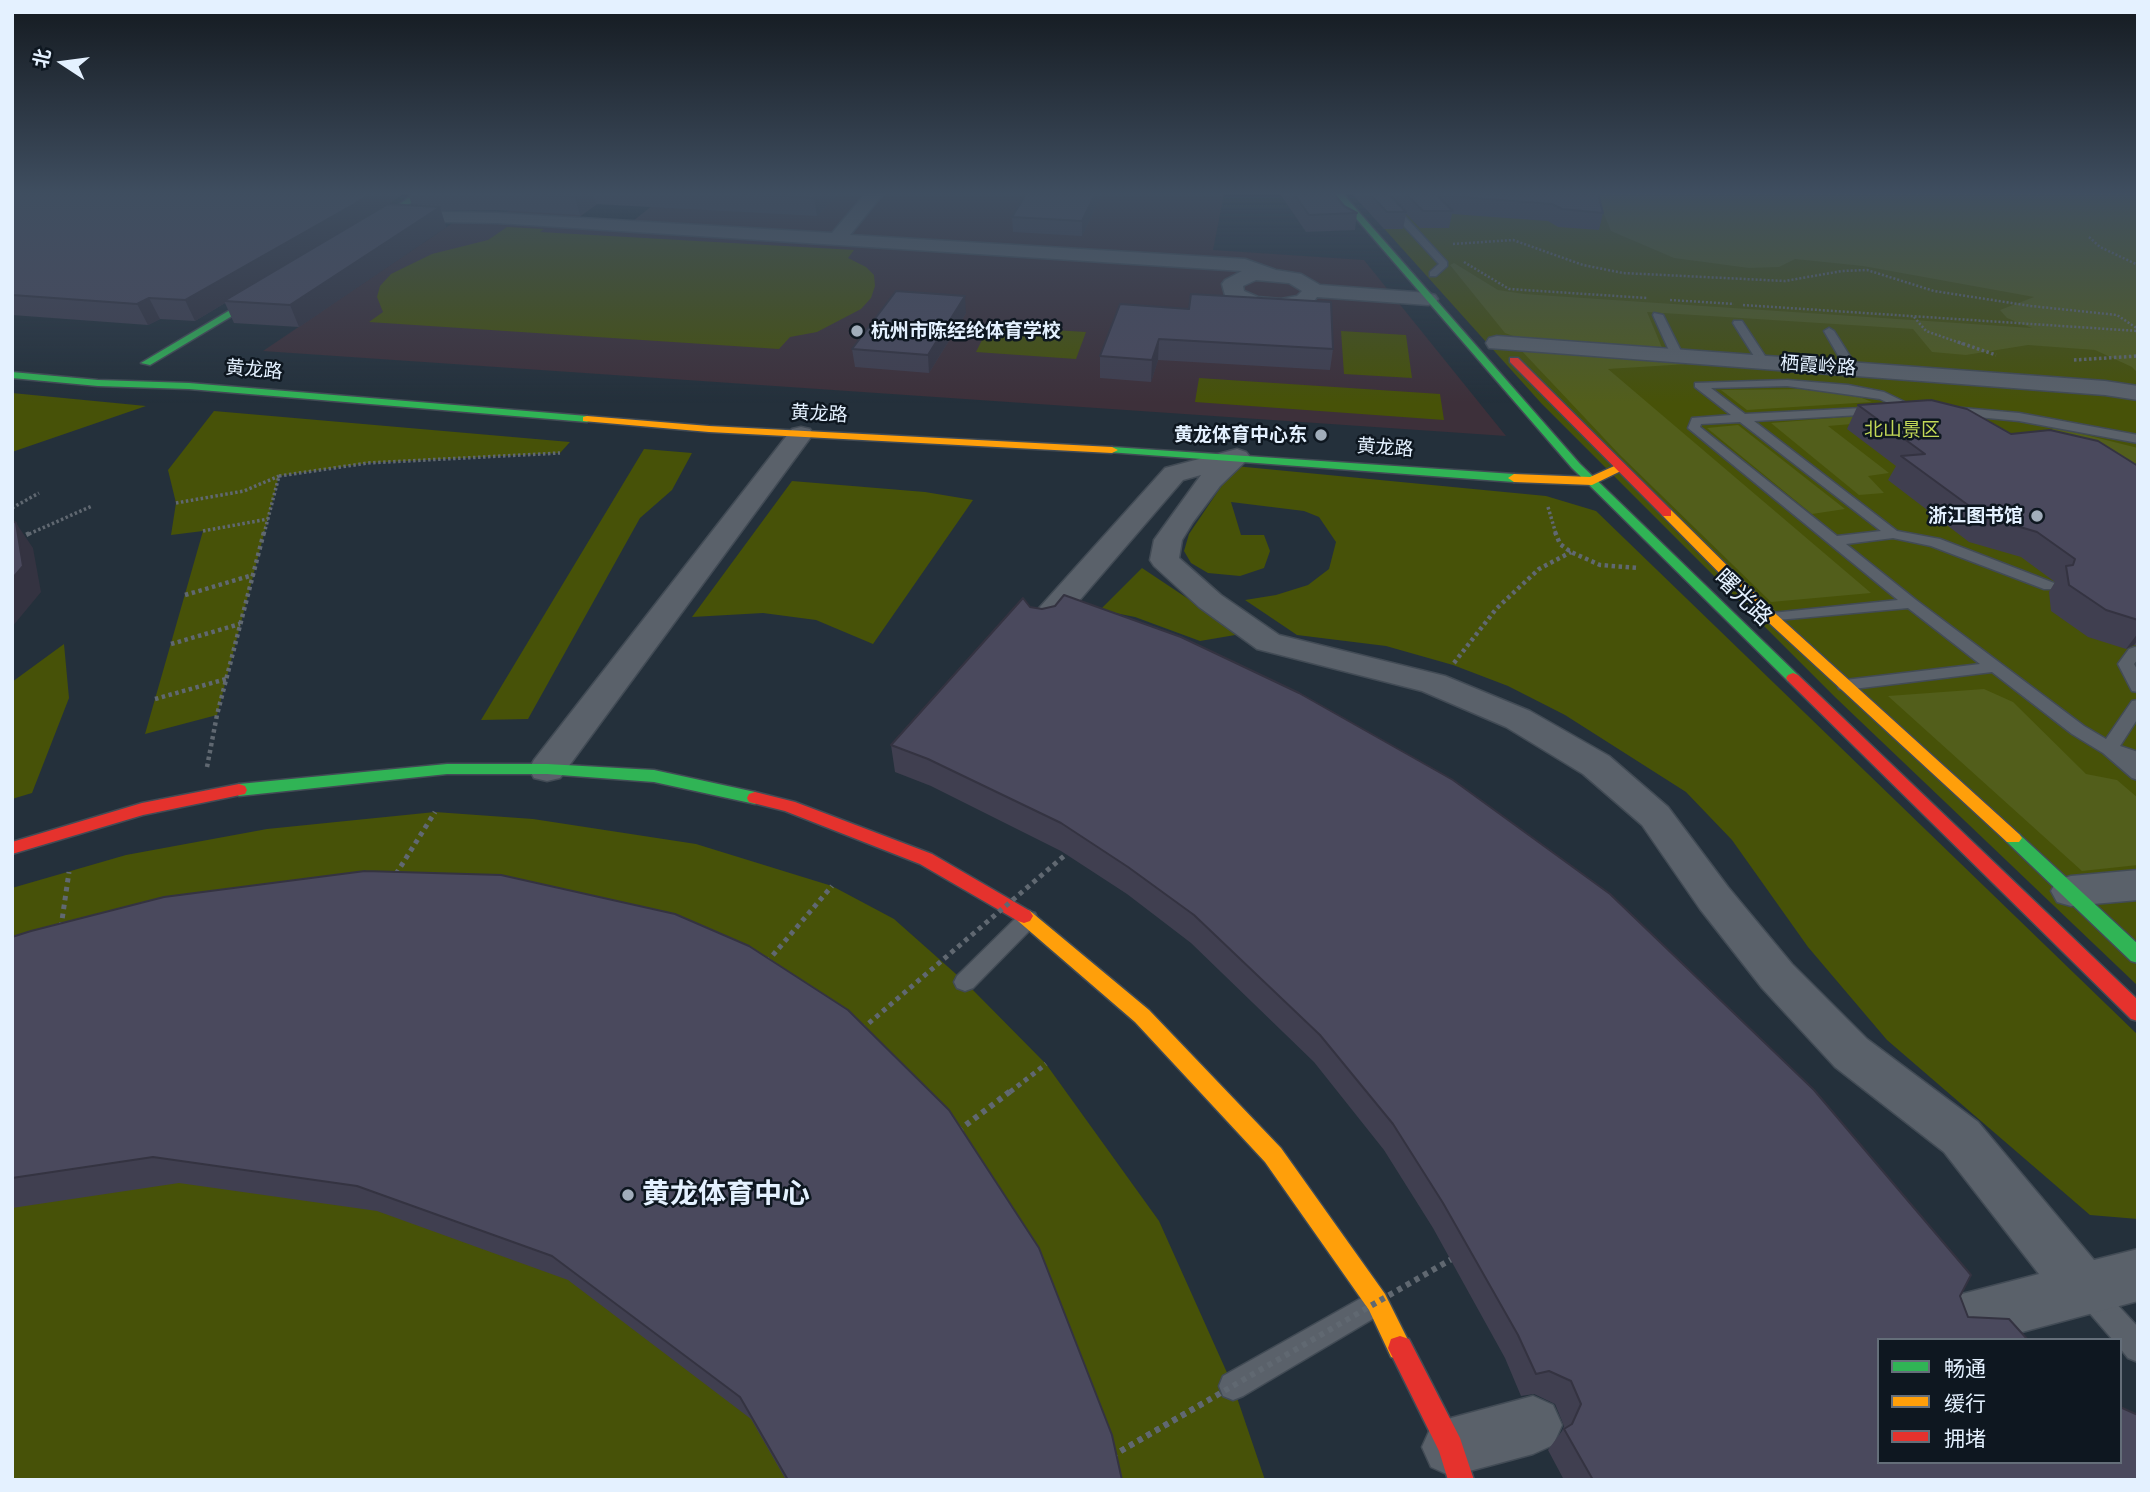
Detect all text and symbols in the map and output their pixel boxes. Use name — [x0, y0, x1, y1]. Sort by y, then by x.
north arrow — [28, 28, 98, 98]
text: 北 — [29, 46, 55, 70]
place label: 杭州市陈经纶体育学校 — [871, 320, 1061, 342]
marker: 杭州市陈经纶体育学校 — [849, 323, 865, 339]
street label: 栖霞岭路 — [1779, 352, 1857, 380]
street label: 黄龙路 — [225, 356, 283, 384]
street label: 黄龙路 — [790, 401, 848, 427]
park label: 北山景区 — [1864, 419, 1940, 441]
place label: 黄龙体育中心东 — [1174, 424, 1307, 446]
marker: 黄龙体育中心东 — [1313, 427, 1329, 443]
street label: 黄龙路 — [1356, 435, 1414, 461]
place label: 浙江图书馆 — [1928, 505, 2023, 527]
marker: 浙江图书馆 — [2029, 508, 2045, 524]
street label: 曙光路 — [1709, 564, 1777, 632]
place label: 黄龙体育中心 — [642, 1178, 810, 1212]
marker: 黄龙体育中心 — [620, 1187, 636, 1203]
legend — [1877, 1338, 2122, 1464]
text: 畅通 — [1944, 1356, 1986, 1381]
text: 缓行 — [1944, 1391, 1986, 1416]
text: 拥堵 — [1944, 1426, 1986, 1451]

